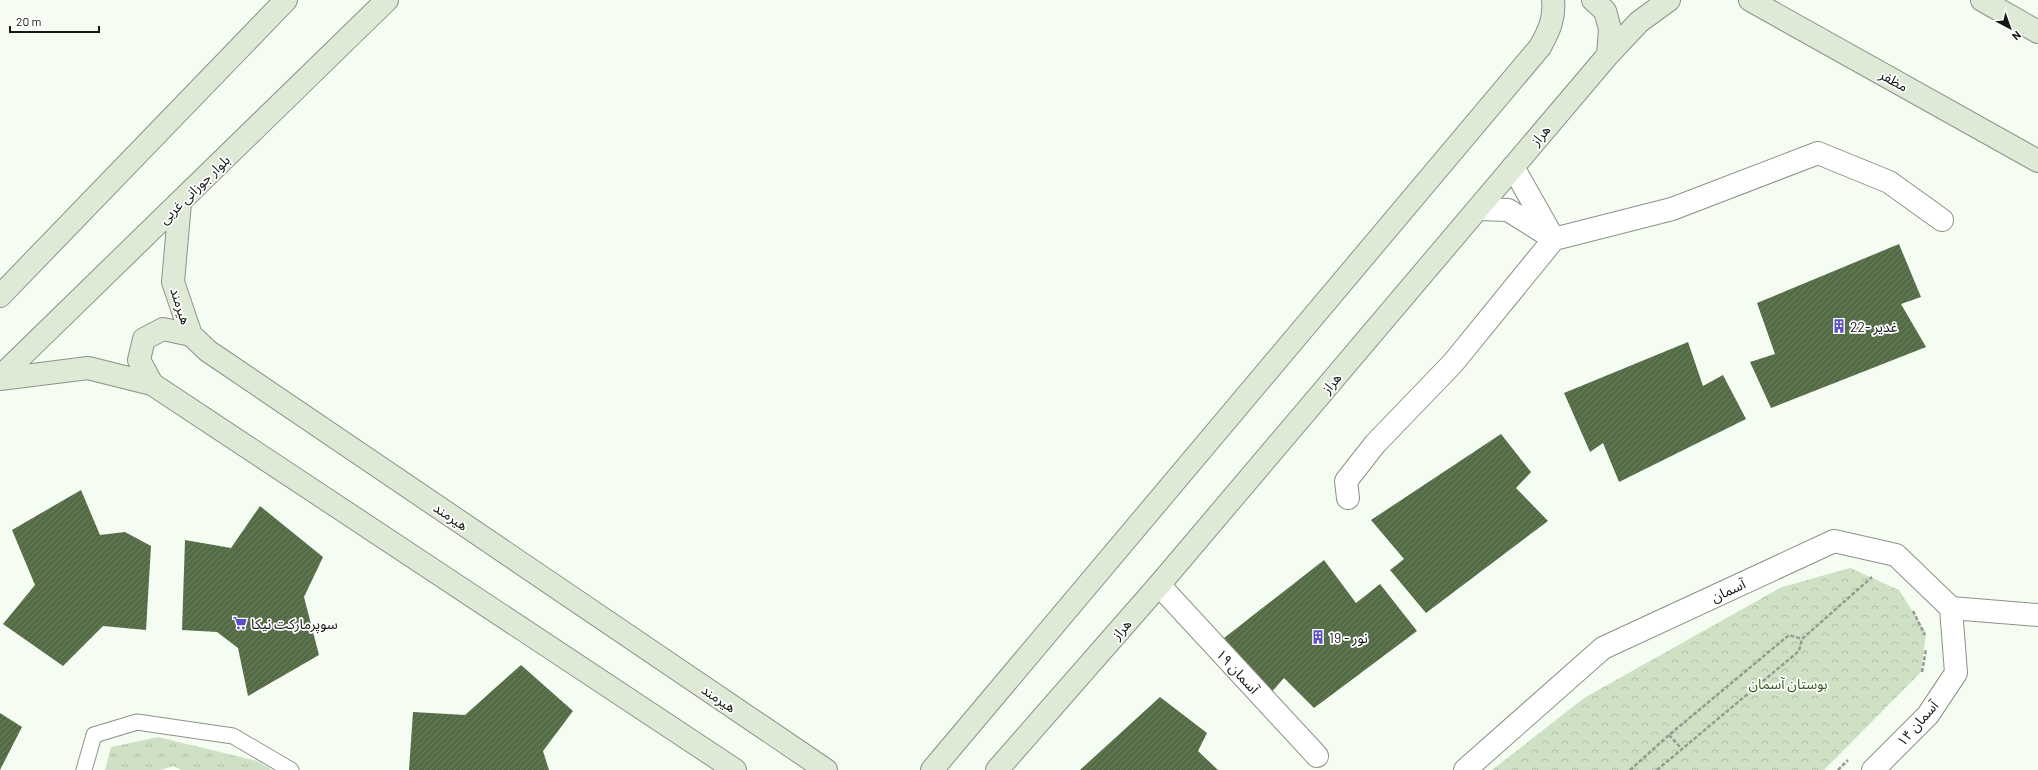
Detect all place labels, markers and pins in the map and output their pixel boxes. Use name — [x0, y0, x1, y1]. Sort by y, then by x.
building icon: 22- غدیر — [1831, 318, 1847, 334]
place label: 22- غدیر — [1850, 318, 1898, 336]
supermarket icon: سوپرمارکت نیکا — [232, 615, 248, 631]
place label: سوپرمارکت نیکا — [251, 615, 338, 634]
building icon: 19 - نور — [1310, 629, 1326, 645]
place label: 19 - نور — [1329, 629, 1368, 647]

